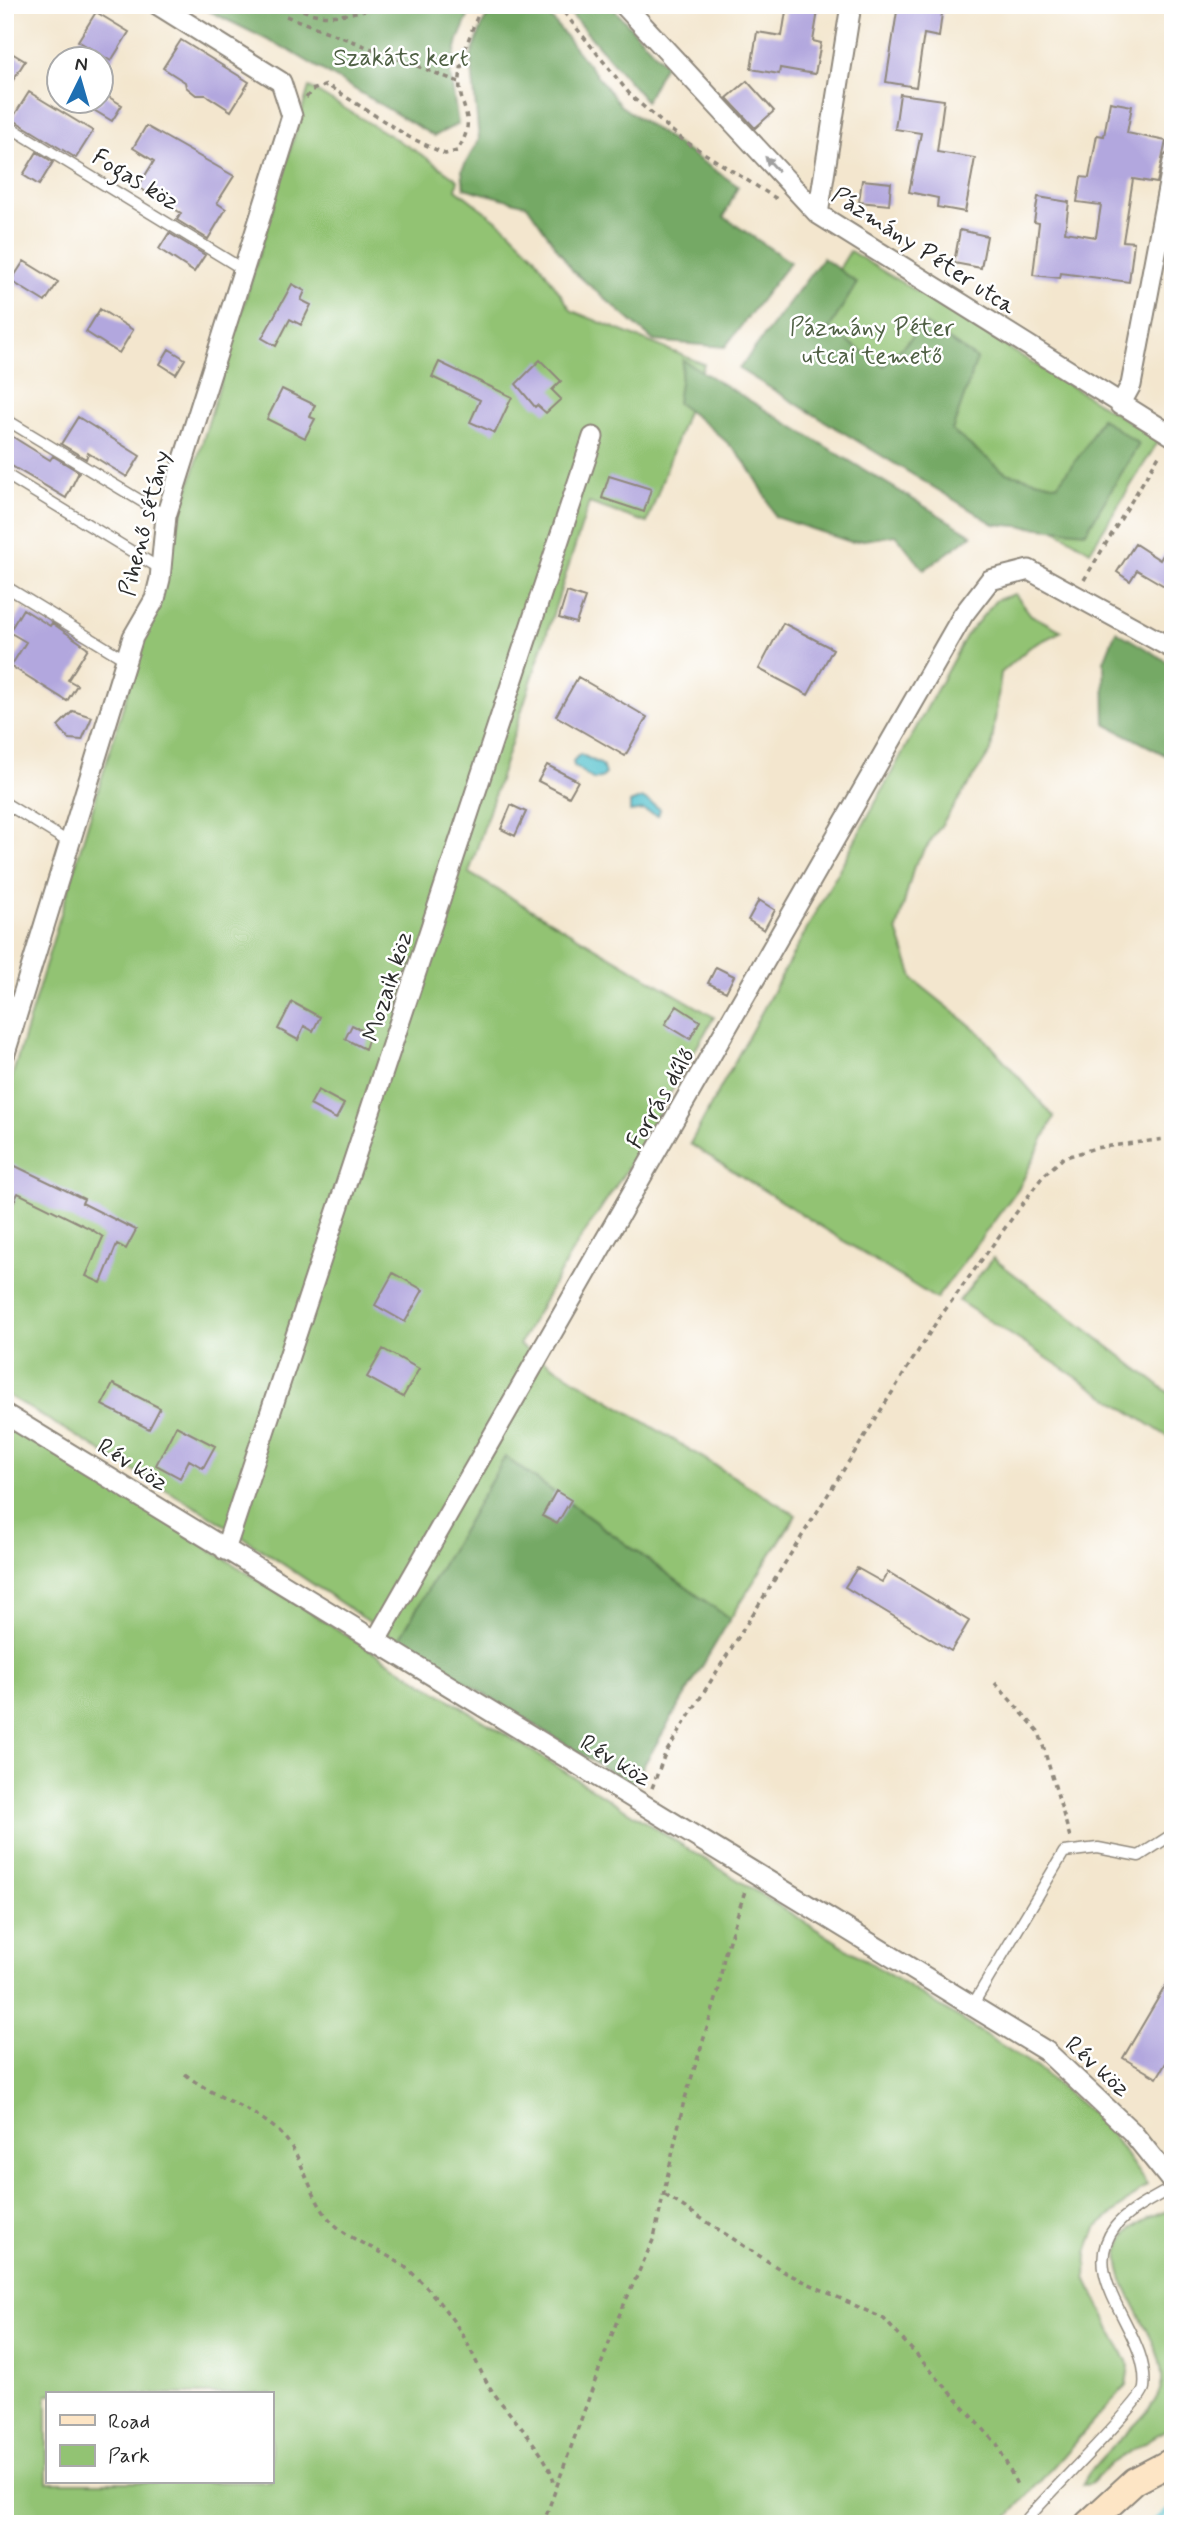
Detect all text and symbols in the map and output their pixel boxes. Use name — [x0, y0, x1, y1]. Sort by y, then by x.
park label: Szakáts kert — [333, 43, 469, 74]
north arrow — [46, 46, 116, 116]
text: N — [74, 52, 89, 78]
street label: Fogas köz — [85, 142, 185, 221]
one-way arrow — [764, 155, 780, 173]
street label: Pázmány Péter utca — [825, 180, 1022, 323]
park label: Pázmány Péter utcai temető — [790, 313, 954, 372]
street label: Pihenő sétány — [112, 447, 179, 599]
street label: Mozaik köz — [356, 927, 421, 1046]
street label: Forrás dűlő — [620, 1043, 703, 1155]
street label: Rév köz — [91, 1431, 174, 1499]
street label: Rév köz — [574, 1728, 657, 1795]
street label: Rév köz — [1058, 2030, 1136, 2105]
legend — [46, 2392, 273, 2484]
text: Road — [108, 2408, 150, 2436]
text: Park — [108, 2442, 150, 2470]

